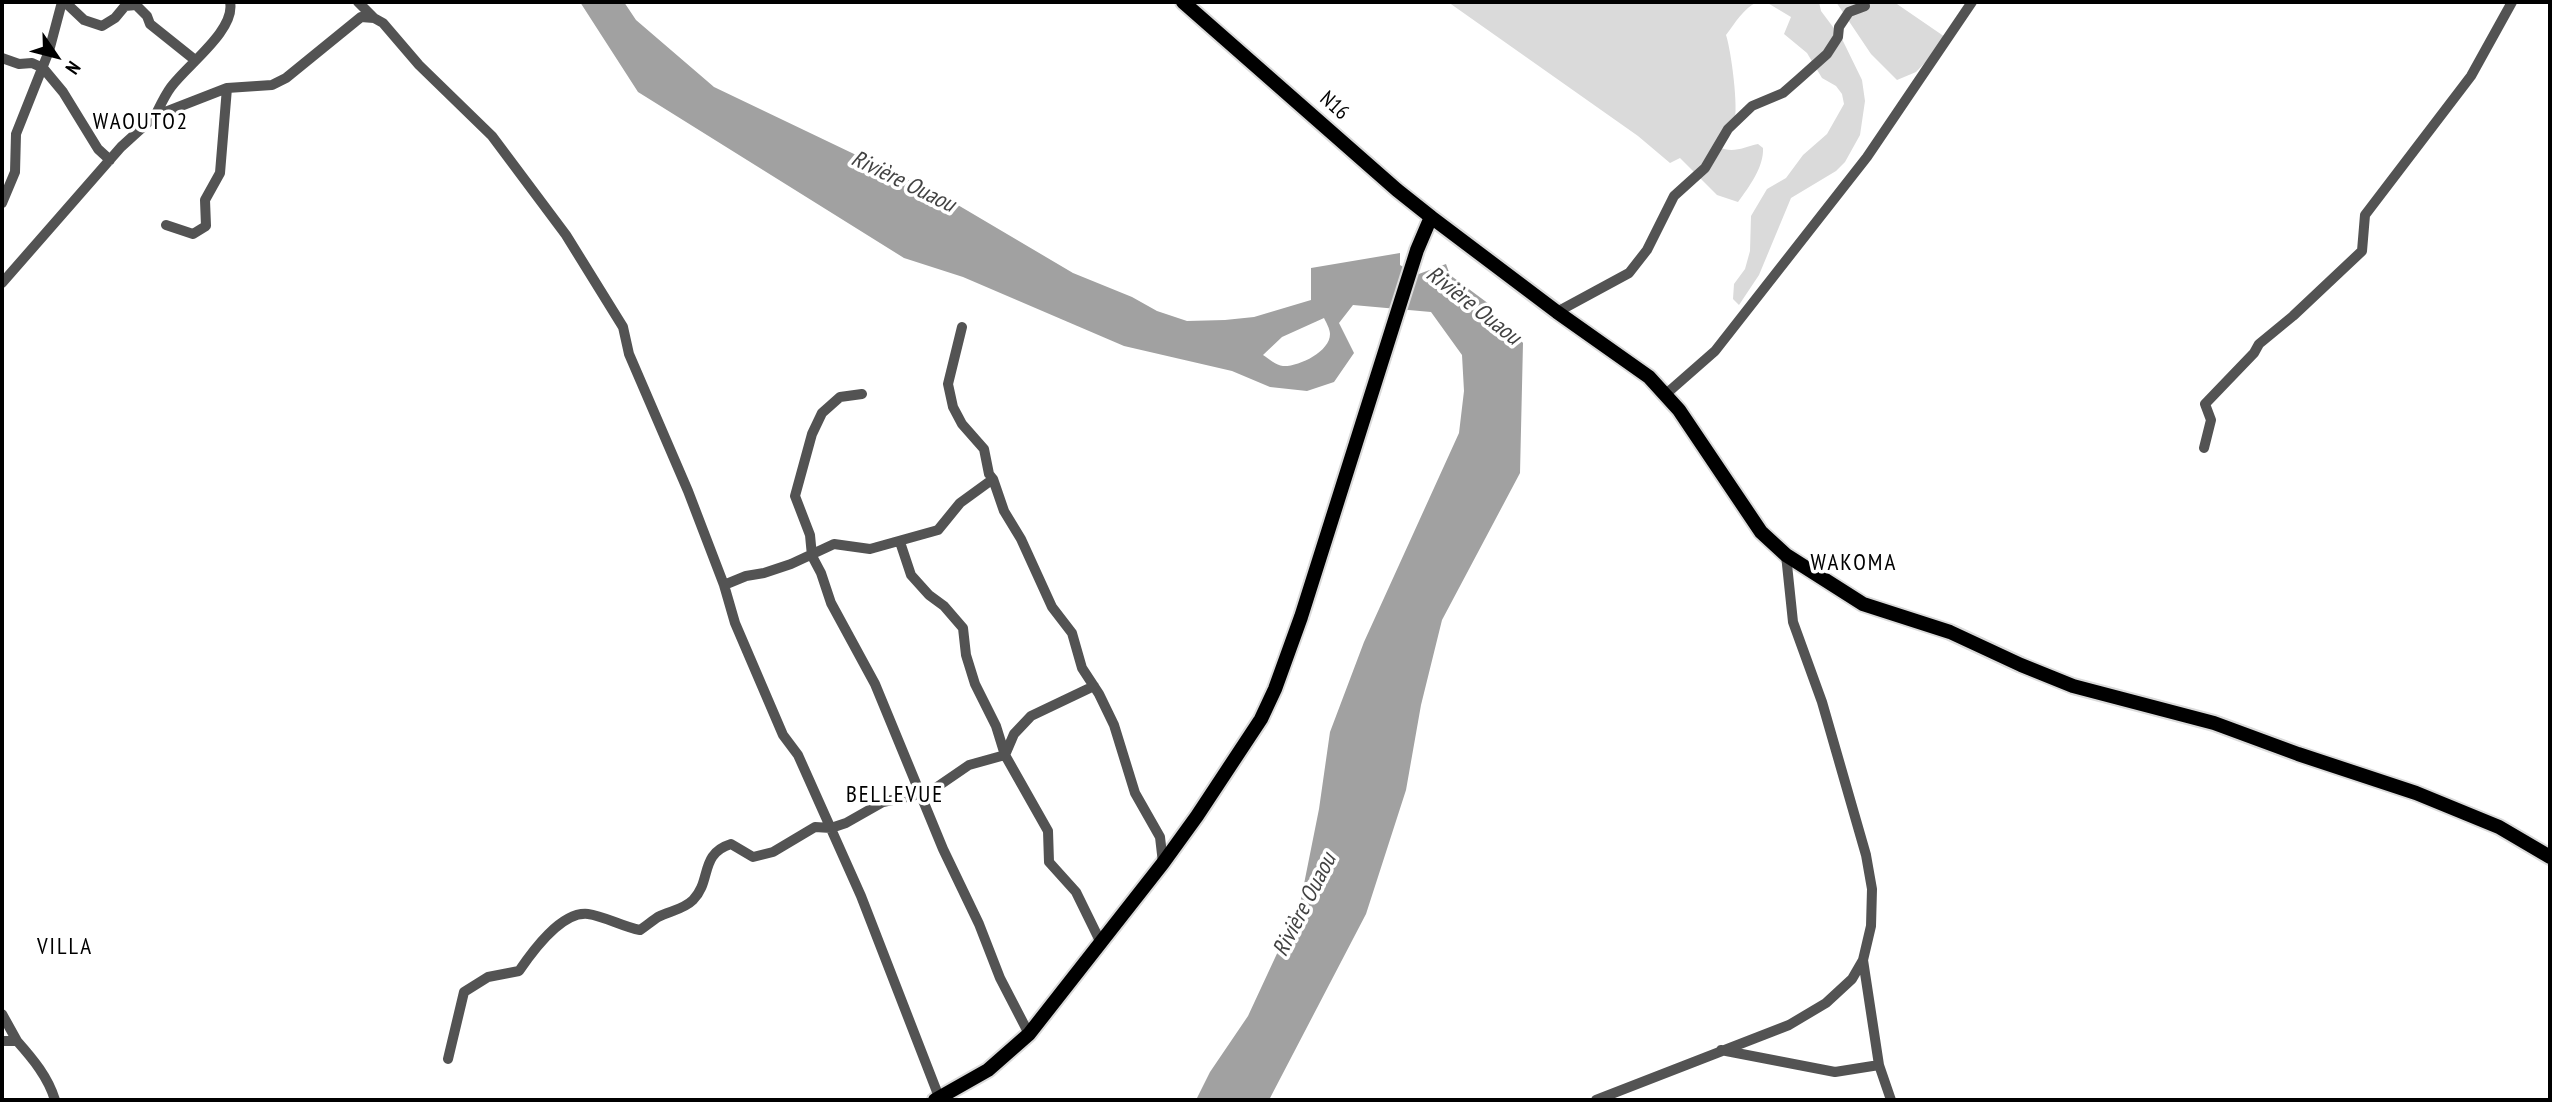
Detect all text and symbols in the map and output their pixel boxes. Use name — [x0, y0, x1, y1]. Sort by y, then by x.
north arrow — [21, 21, 91, 91]
text: N — [60, 57, 86, 79]
street label: N16 — [1314, 87, 1354, 125]
district label: WAOUTO2 — [94, 108, 188, 136]
water label: Rivière Ouaou — [847, 145, 959, 219]
water label: Rivière Ouaou — [1420, 261, 1526, 351]
district label: WAKOMA — [1811, 549, 1897, 577]
district label: BELLEVUE — [847, 781, 943, 809]
water label: Rivière Ouaou — [1267, 849, 1343, 961]
district label: VILLA — [38, 933, 92, 961]

